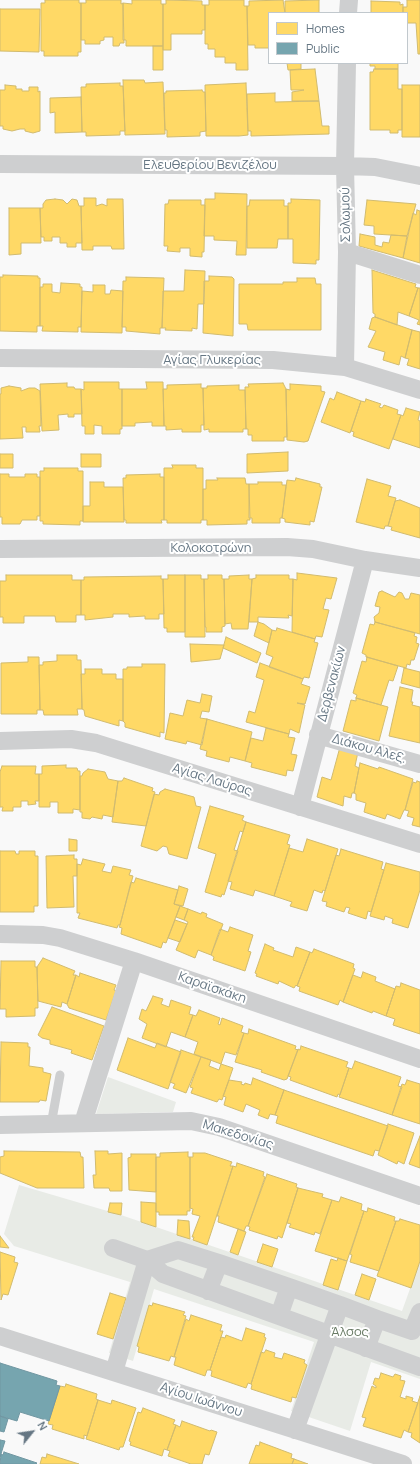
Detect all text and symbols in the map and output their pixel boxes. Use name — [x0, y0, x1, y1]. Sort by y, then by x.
legend — [268, 12, 408, 64]
text: Homes — [306, 20, 345, 37]
text: Public — [306, 40, 340, 57]
street label: Ελευθερίου Βενιζέλου — [143, 157, 277, 173]
street label: Σολωμού — [338, 187, 354, 243]
street label: Αγίας Γλυκερίας — [163, 352, 261, 368]
street label: Κολοκοτρώνη — [170, 540, 252, 556]
street label: Δερβενακίων — [314, 644, 350, 724]
street label: Διάκου Αλεξ. — [330, 731, 408, 767]
street label: Αγίας Λαύρας — [170, 760, 254, 800]
street label: Καραϊσκάκη — [176, 969, 248, 1007]
street label: Μακεδονίας — [201, 1117, 275, 1153]
park label: Άλσος — [331, 1324, 369, 1340]
street label: Αγίου Ιωάννου — [158, 1379, 244, 1421]
north arrow — [12, 1412, 52, 1452]
text: N — [34, 1419, 51, 1433]

